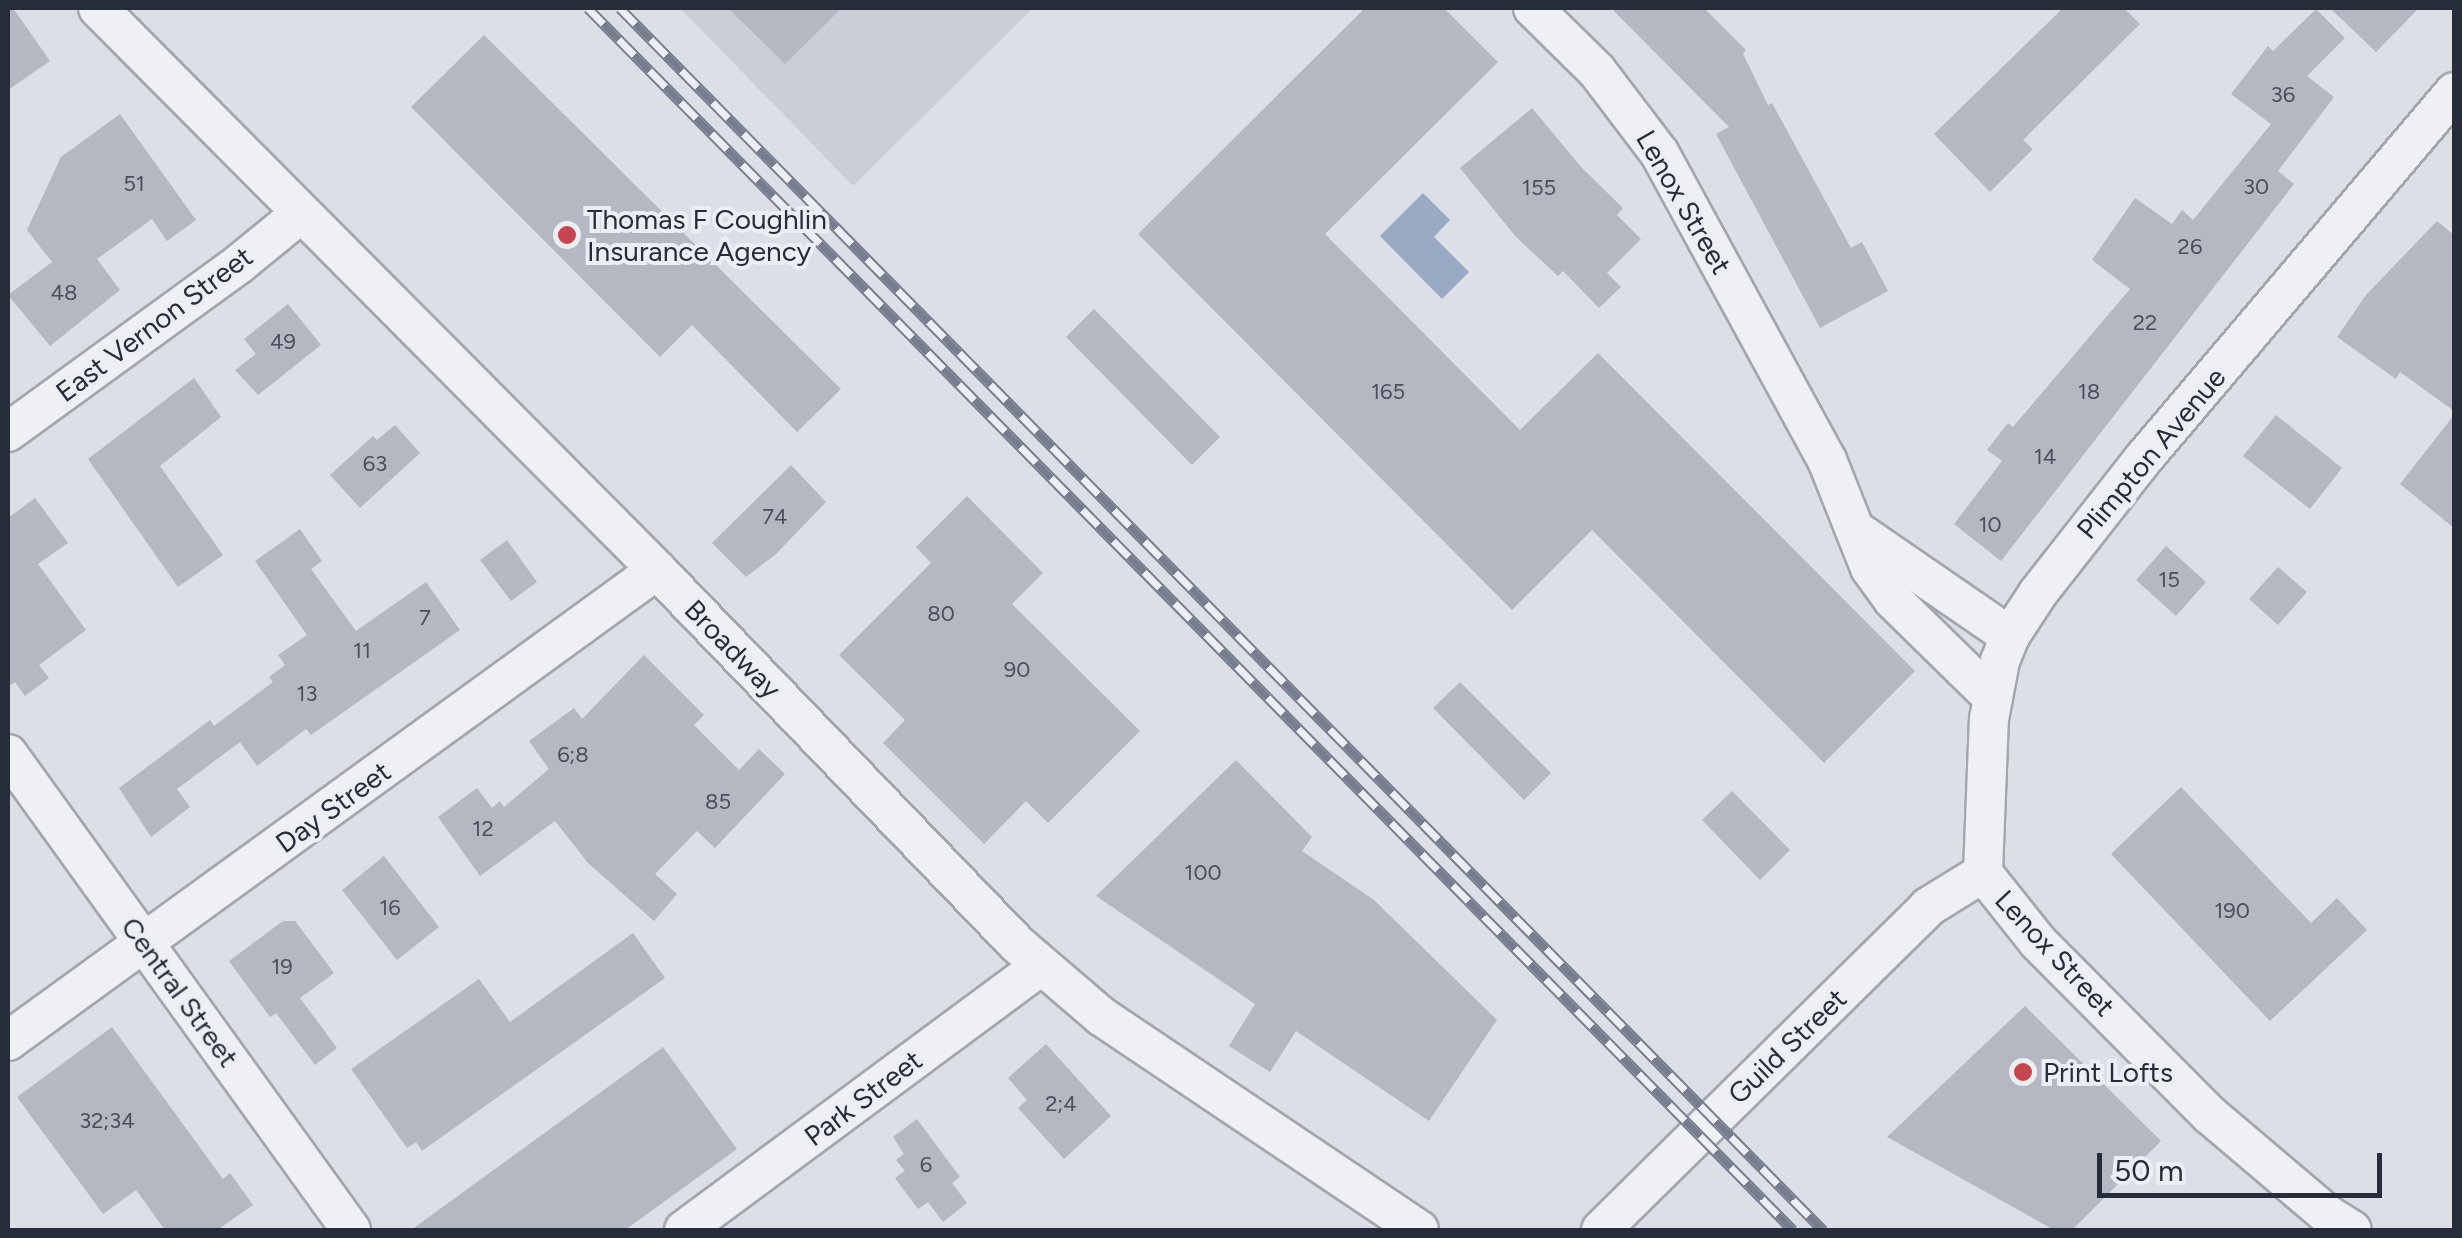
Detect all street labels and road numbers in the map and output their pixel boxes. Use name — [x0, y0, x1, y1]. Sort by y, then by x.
street label: Lenox Street — [1629, 124, 1739, 280]
street label: East Vernon Street — [49, 239, 259, 409]
street label: Plimpton Avenue — [2070, 361, 2232, 545]
street label: Broadway — [678, 593, 788, 705]
street label: Day Street — [269, 754, 397, 860]
street label: Lenox Street — [1988, 883, 2122, 1023]
street label: Central Street — [114, 911, 246, 1073]
street label: Guild Street — [1721, 981, 1853, 1111]
street label: Park Street — [798, 1043, 928, 1153]

